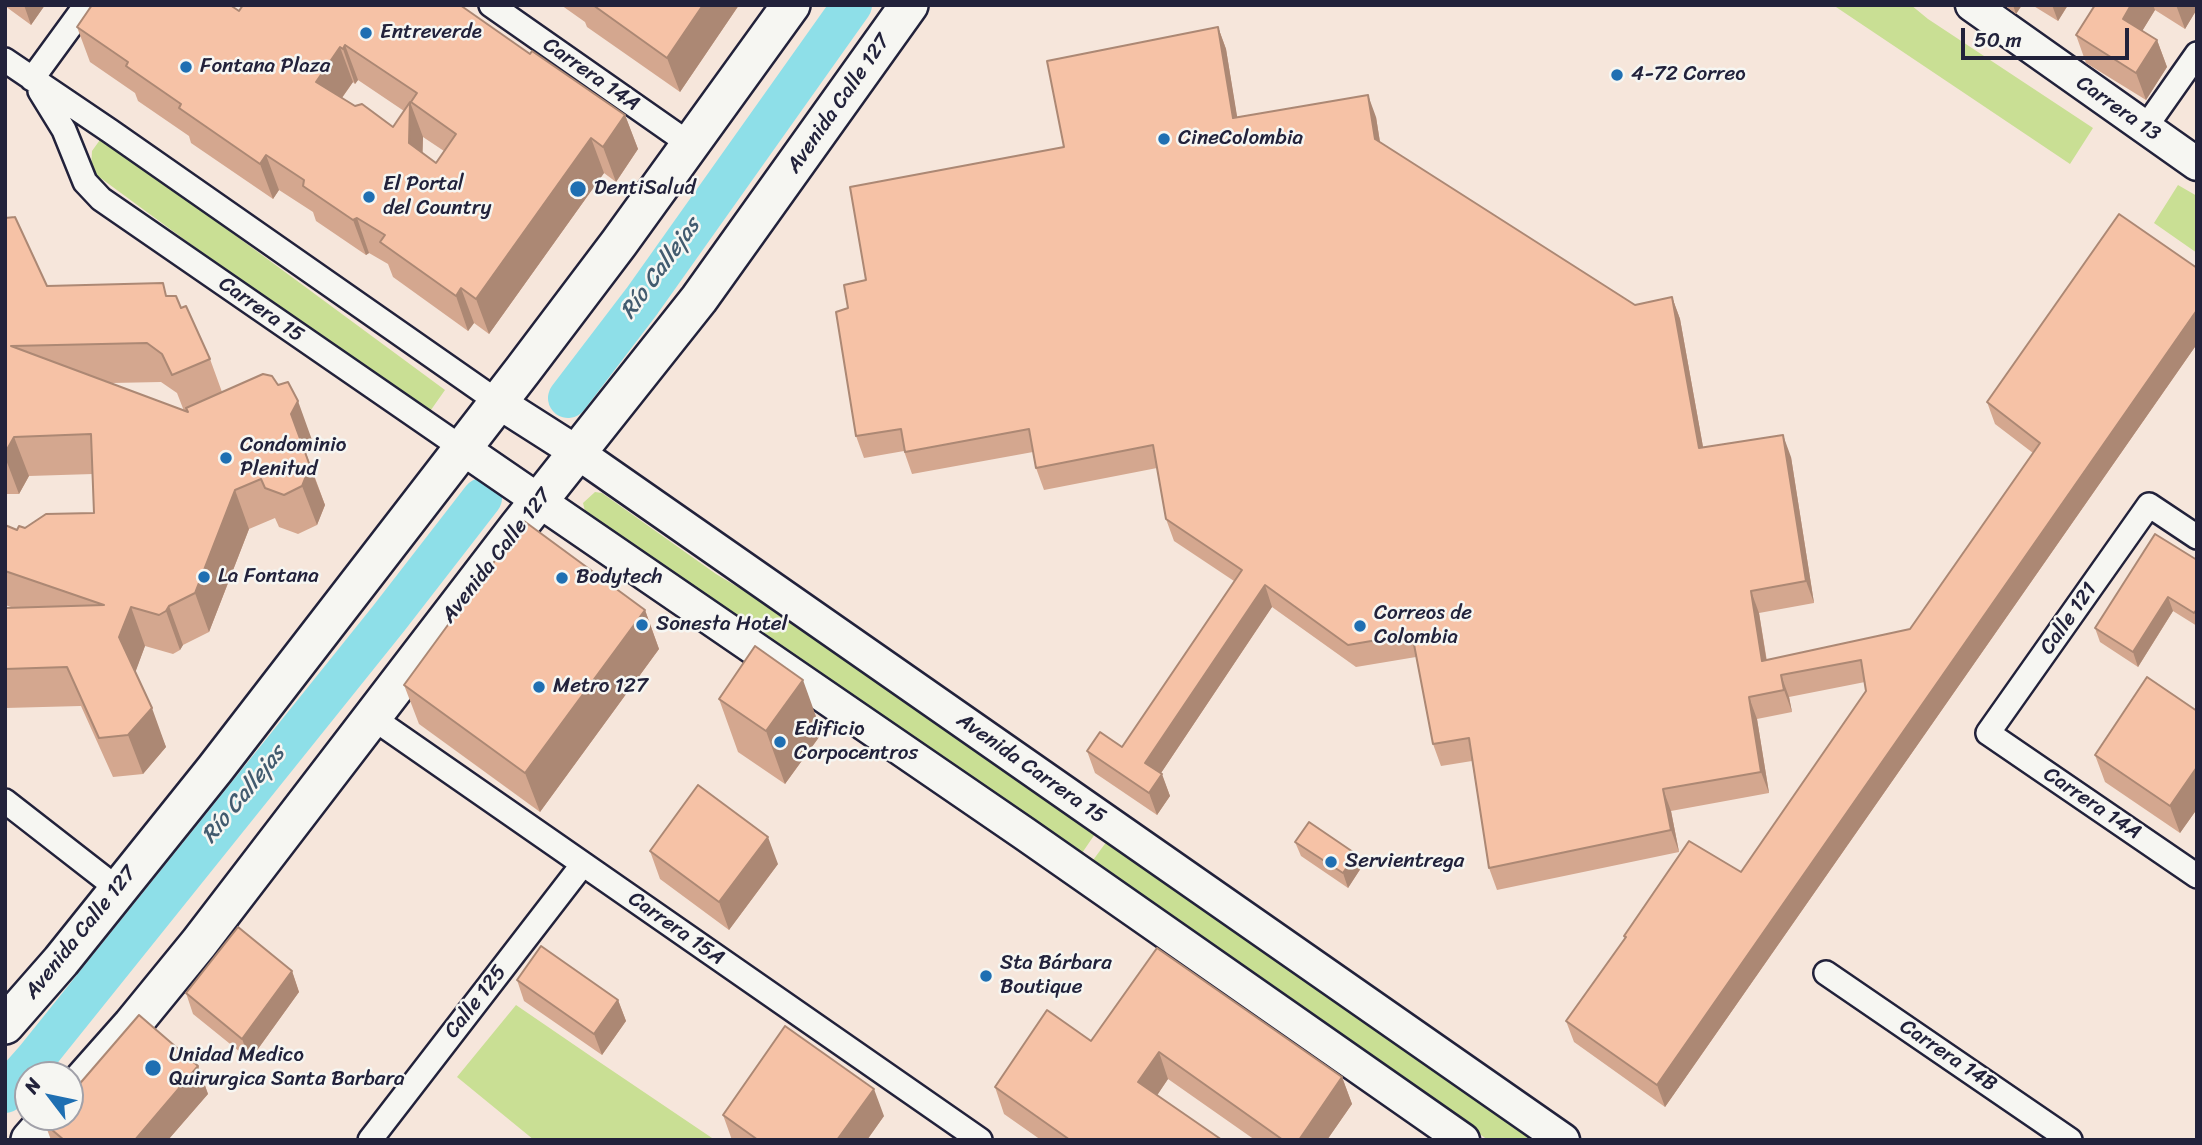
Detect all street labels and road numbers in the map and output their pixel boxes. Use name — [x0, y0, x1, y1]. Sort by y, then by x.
street label: Avenida Calle 127 — [782, 30, 896, 178]
street label: Carrera 14A — [538, 33, 644, 117]
street label: Carrera 13 — [2071, 71, 2165, 147]
street label: Carrera 15 — [214, 272, 308, 348]
street label: Avenida Calle 127 — [437, 484, 557, 628]
street label: Calle 121 — [2035, 578, 2103, 660]
street label: Avenida Carrera 15 — [951, 708, 1111, 830]
street label: Carrera 14A — [2038, 762, 2146, 846]
street label: Avenida Calle 127 — [20, 862, 142, 1004]
street label: Carrera 15A — [623, 887, 729, 971]
street label: Calle 125 — [440, 960, 512, 1044]
street label: Carrera 14B — [1895, 1014, 2001, 1098]

